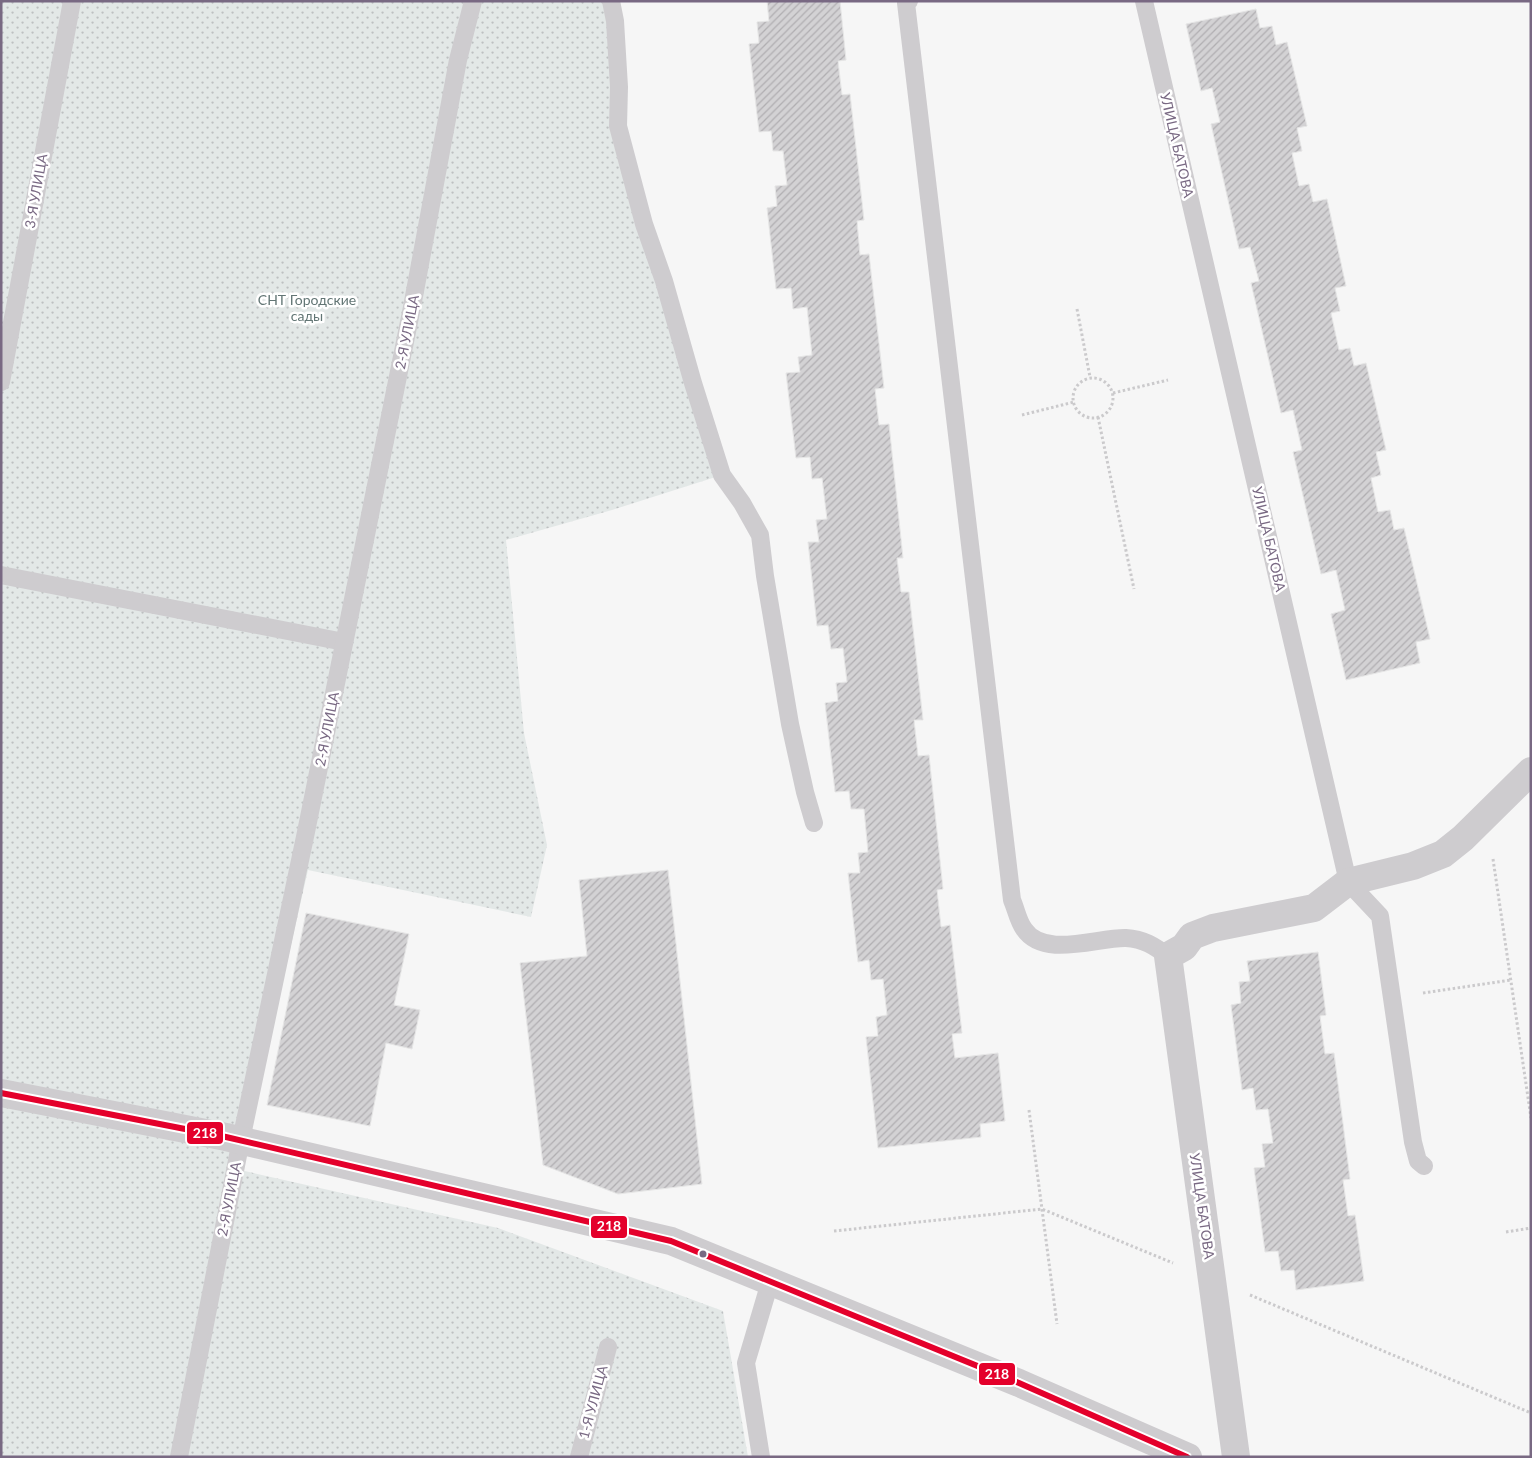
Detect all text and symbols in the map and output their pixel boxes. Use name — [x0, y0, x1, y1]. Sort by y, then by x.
street label: УЛИЦА БАТОВА — [1157, 91, 1198, 200]
street label: 3-Я УЛИЦА — [21, 152, 51, 230]
park label: СНТ Городские сады — [258, 291, 356, 324]
street label: 2-Я УЛИЦА — [391, 293, 422, 371]
street label: УЛИЦА БАТОВА — [1249, 485, 1290, 594]
street label: 2-Я УЛИЦА — [311, 690, 342, 768]
line badge: 218 — [186, 1121, 224, 1145]
text: 218 — [193, 1124, 217, 1141]
street label: УЛИЦА БАТОВА — [1187, 1152, 1218, 1261]
street label: 2-Я УЛИЦА — [213, 1160, 244, 1238]
line badge: 218 — [590, 1215, 628, 1239]
text: 218 — [597, 1217, 621, 1234]
unlabelled marker — [698, 1249, 708, 1259]
line badge: 218 — [978, 1362, 1016, 1386]
street label: 1-Я УЛИЦА — [575, 1363, 611, 1440]
text: 218 — [985, 1365, 1009, 1382]

